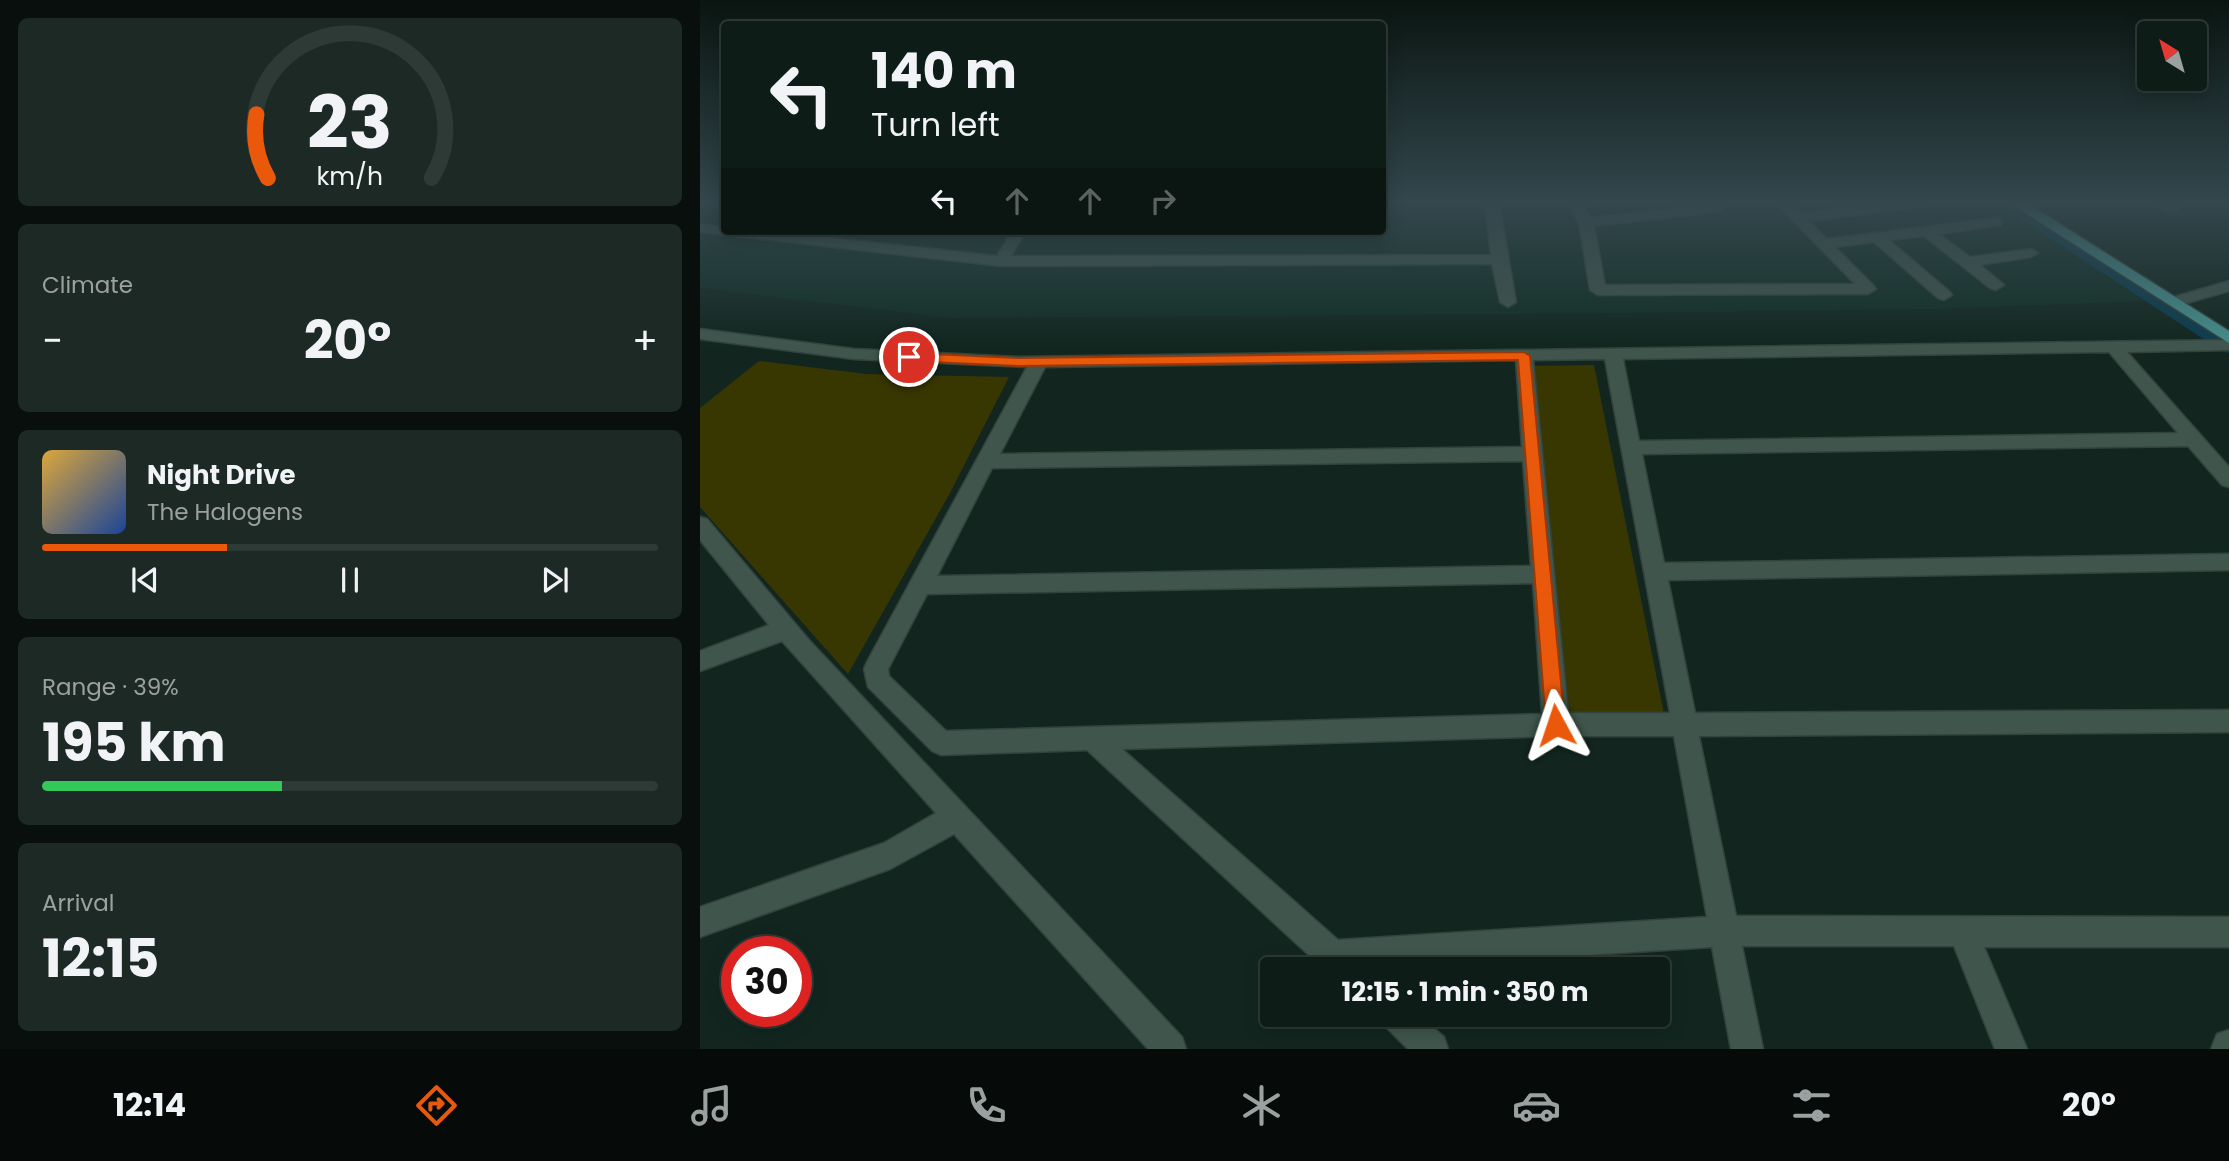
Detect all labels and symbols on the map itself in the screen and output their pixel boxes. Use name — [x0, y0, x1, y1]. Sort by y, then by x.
north arrow — [2137, 21, 2207, 91]
pin — [879, 327, 939, 387]
position arrow — [1519, 688, 1593, 762]
speed limit sign: 30 — [721, 936, 812, 1027]

